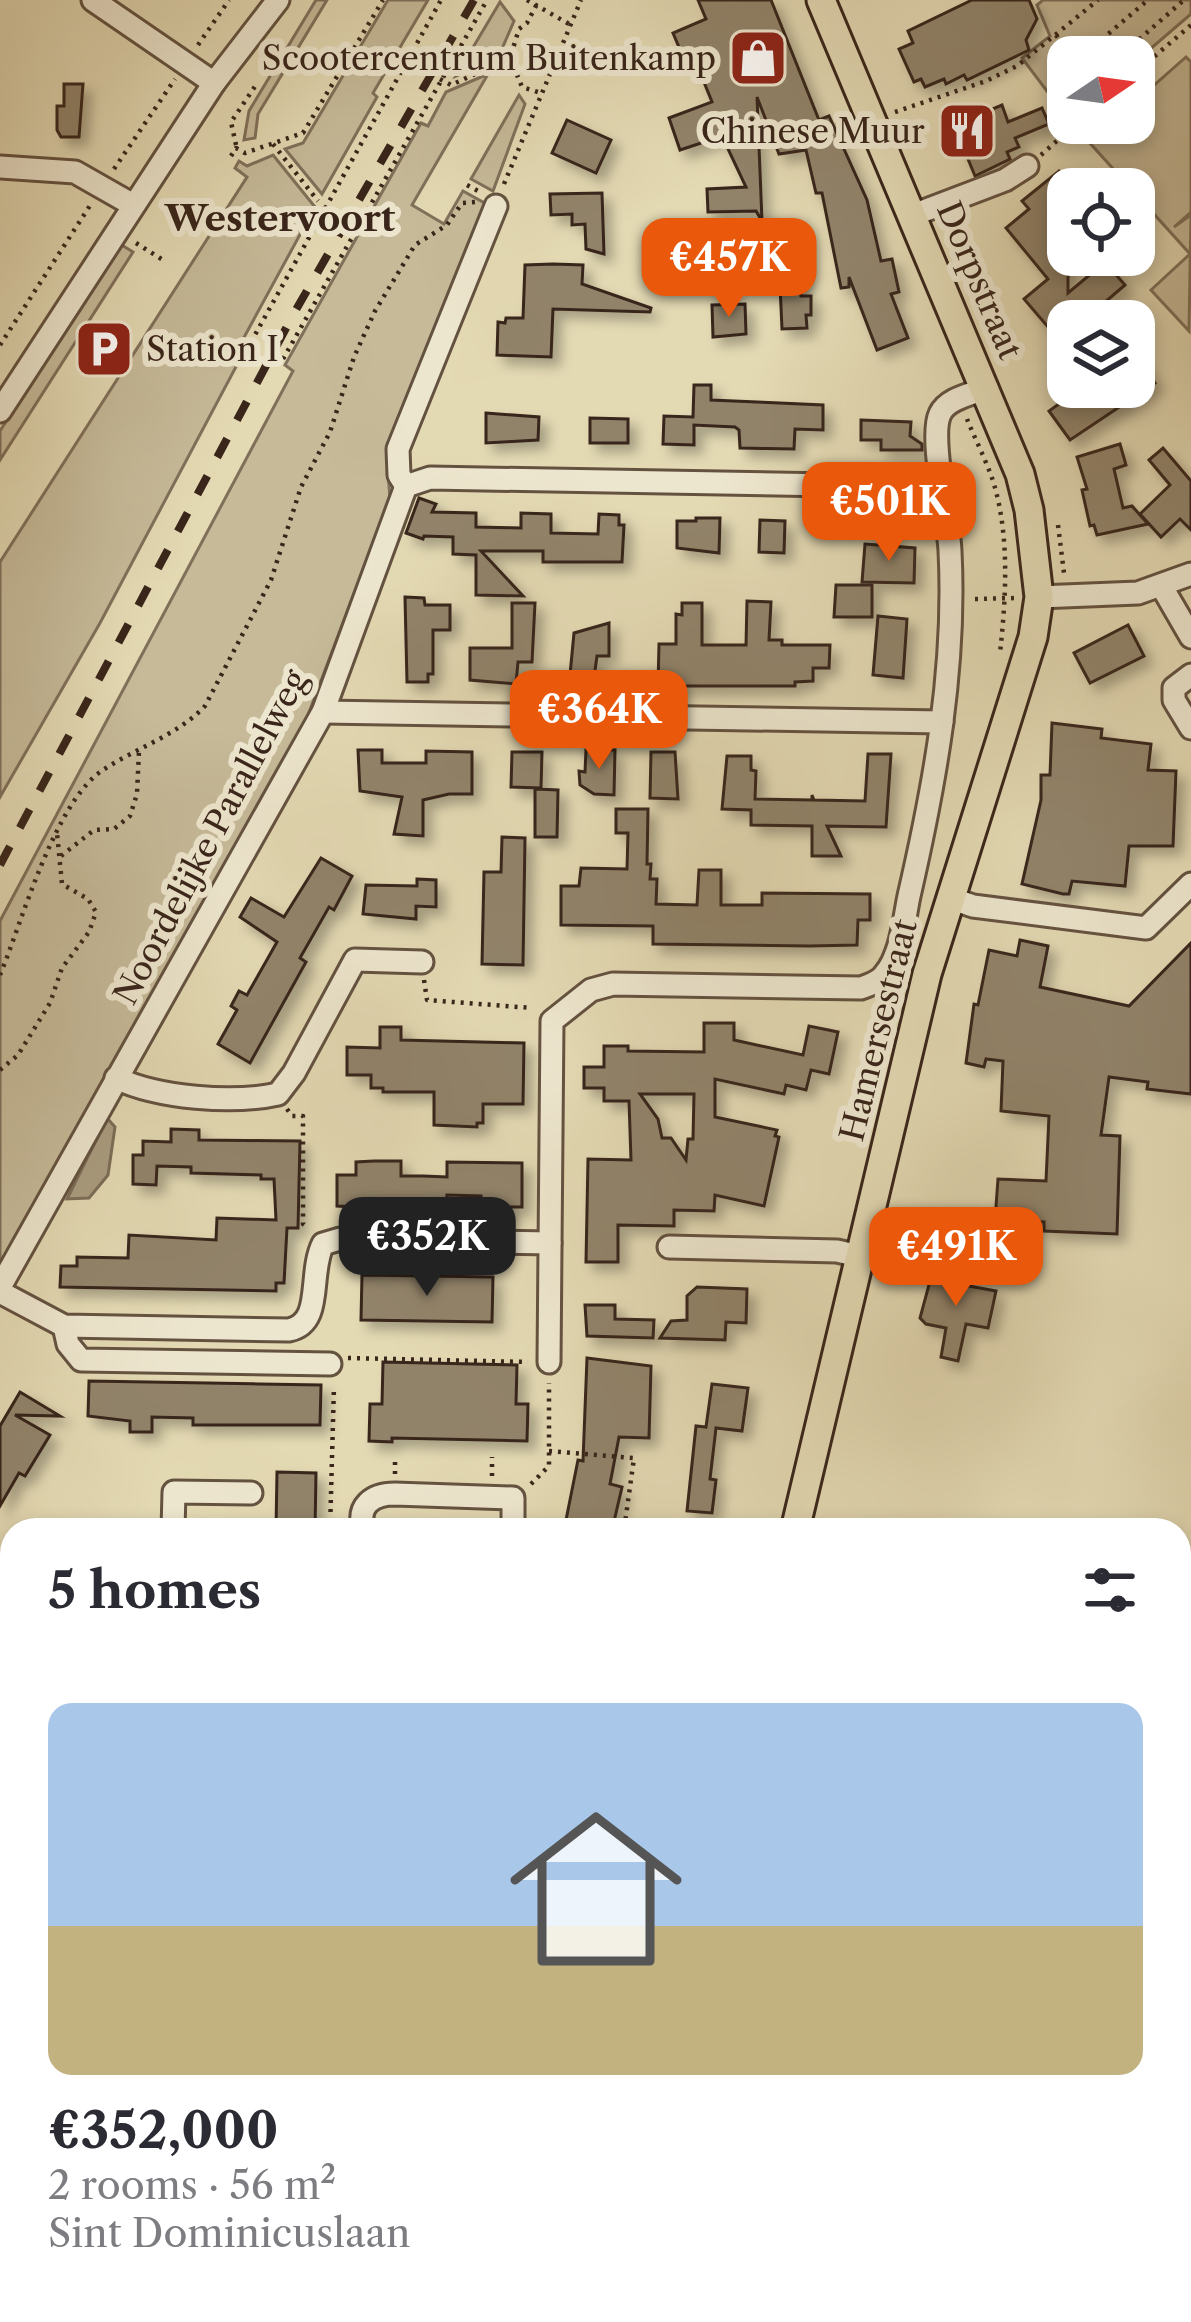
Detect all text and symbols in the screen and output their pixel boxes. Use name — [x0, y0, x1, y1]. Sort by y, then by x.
shop icon: Scootercentrum Buitenkamp — [727, 27, 789, 89]
north arrow — [1047, 36, 1155, 144]
map controls — [1047, 36, 1155, 408]
place label: Scootercentrum Buitenkamp — [262, 38, 716, 79]
restaurant icon: Chinese Muur — [936, 100, 998, 162]
place label: Chinese Muur — [701, 111, 925, 152]
button: locate — [1047, 168, 1155, 276]
street label: Dorpstraat — [928, 195, 1031, 366]
district label: Westervoort — [164, 196, 396, 240]
pin: €457K — [645, 218, 813, 320]
text: €457K — [669, 233, 789, 281]
button: layers — [1047, 300, 1155, 408]
parking icon: Station I — [73, 318, 135, 380]
place label: Station I — [146, 329, 279, 370]
pin: €501K — [805, 462, 973, 564]
text: €501K — [829, 477, 949, 525]
street label: Noordelijke Parallelweg — [105, 662, 316, 1012]
pin: €364K — [515, 670, 683, 772]
text: €364K — [537, 685, 661, 733]
street label: Hamersestraat — [831, 914, 926, 1145]
pin: €352K — [343, 1197, 511, 1299]
pin: €491K — [872, 1207, 1040, 1309]
text: €352K — [366, 1212, 488, 1260]
text: €491K — [896, 1222, 1016, 1270]
icon: filters — [1077, 1557, 1143, 1623]
text: 5 homes — [48, 1559, 261, 1621]
icon: home — [488, 1781, 704, 1997]
text: €352,000 — [48, 2099, 278, 2161]
text: 2 rooms · 56 m² — [48, 2161, 336, 2209]
text: Sint Dominicuslaan — [48, 2209, 410, 2257]

